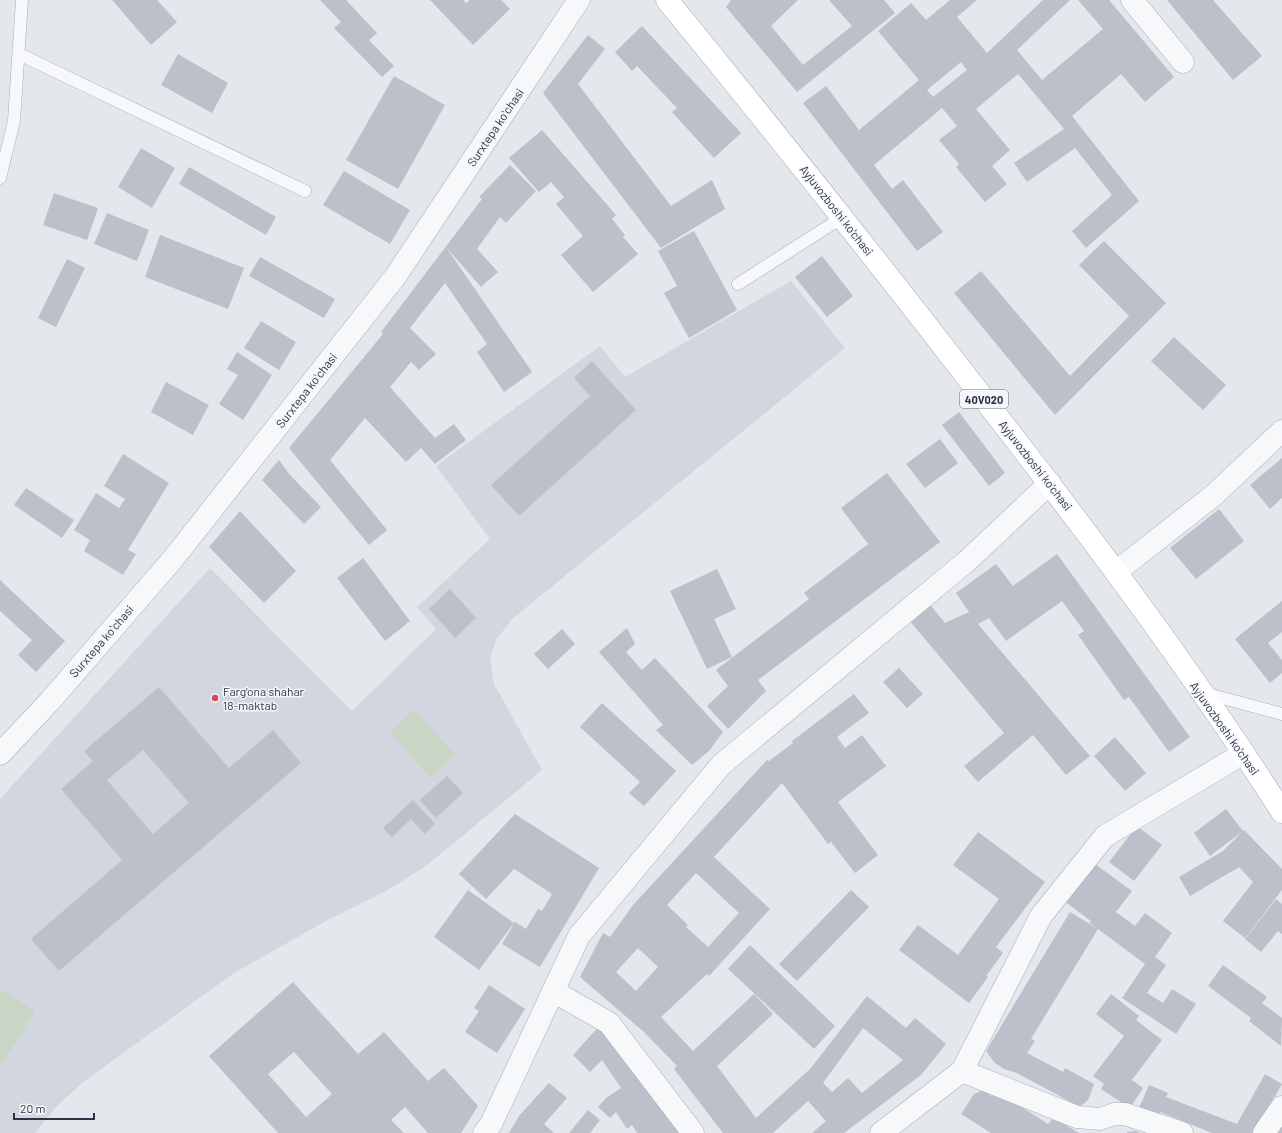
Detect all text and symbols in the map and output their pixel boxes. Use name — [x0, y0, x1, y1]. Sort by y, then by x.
street label: Surxtepa koʻchasi — [464, 85, 526, 169]
street label: Ayjuvozboshi ko'chasi — [797, 162, 877, 258]
street label: Surxtepa koʻchasi — [272, 350, 340, 430]
road number: 40V020 — [960, 390, 1008, 408]
street label: Ayjuvozboshi ko'chasi — [996, 417, 1076, 513]
street label: Surxtepa koʻchasi — [66, 602, 136, 680]
street label: Ayjuvozboshi ko'chasi — [1187, 679, 1263, 777]
place label: Farg'ona shahar 18-maktab — [223, 684, 305, 712]
marker: Farg'ona shahar 18-maktab — [210, 693, 220, 703]
scale bar — [14, 1095, 94, 1121]
text: 20 m — [20, 1101, 46, 1115]

